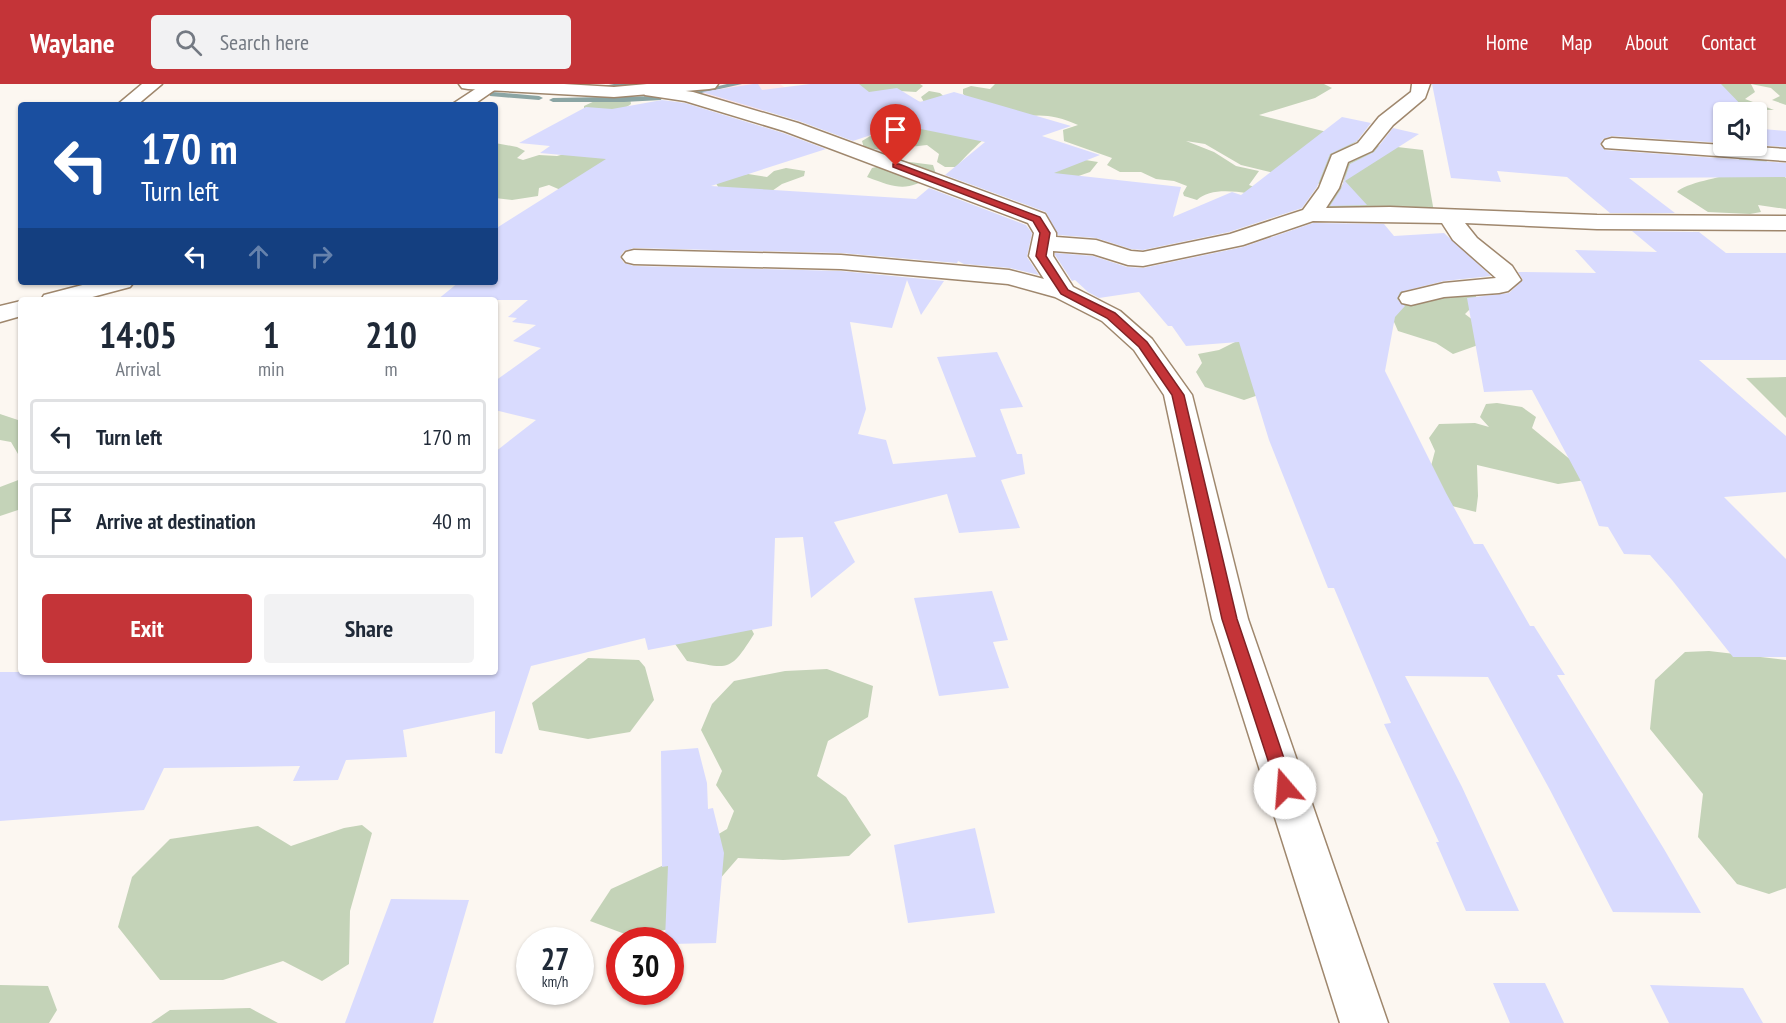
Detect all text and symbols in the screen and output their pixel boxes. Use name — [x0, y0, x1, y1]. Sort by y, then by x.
search box — [151, 15, 571, 69]
text: Waylane — [30, 24, 115, 61]
icon: search — [172, 26, 205, 59]
text: Search here — [220, 28, 309, 56]
text: Home — [1486, 29, 1528, 56]
text: Map — [1561, 29, 1592, 56]
text: About — [1625, 29, 1668, 56]
text: Contact — [1701, 29, 1756, 56]
map controls — [1713, 102, 1767, 156]
button: sound — [1713, 102, 1767, 156]
pin — [870, 104, 921, 166]
icon: arrive — [879, 113, 912, 146]
text: 170 m — [141, 121, 238, 176]
icon: left — [42, 126, 120, 204]
text: Turn left — [141, 174, 219, 208]
icon: left — [179, 240, 212, 273]
icon: ahead — [242, 240, 275, 273]
icon: right — [305, 240, 338, 273]
text: 14:05 — [99, 311, 177, 358]
text: 1 — [262, 311, 280, 358]
text: 210 — [365, 311, 417, 358]
text: Arrival — [115, 356, 161, 382]
text: min — [258, 356, 284, 382]
text: m — [385, 356, 398, 382]
icon: left — [45, 420, 78, 453]
text: Turn left — [96, 423, 162, 451]
text: 170 m — [422, 423, 471, 451]
icon: arrive — [45, 504, 78, 537]
text: Arrive at destination — [96, 507, 256, 535]
text: 40 m — [432, 507, 471, 535]
button: Exit — [42, 594, 252, 663]
button: Share — [264, 594, 474, 663]
position arrow — [1253, 756, 1317, 820]
speed limit sign: 30 — [606, 927, 684, 1005]
text: 27 — [541, 939, 569, 978]
text: km/h — [542, 972, 568, 991]

